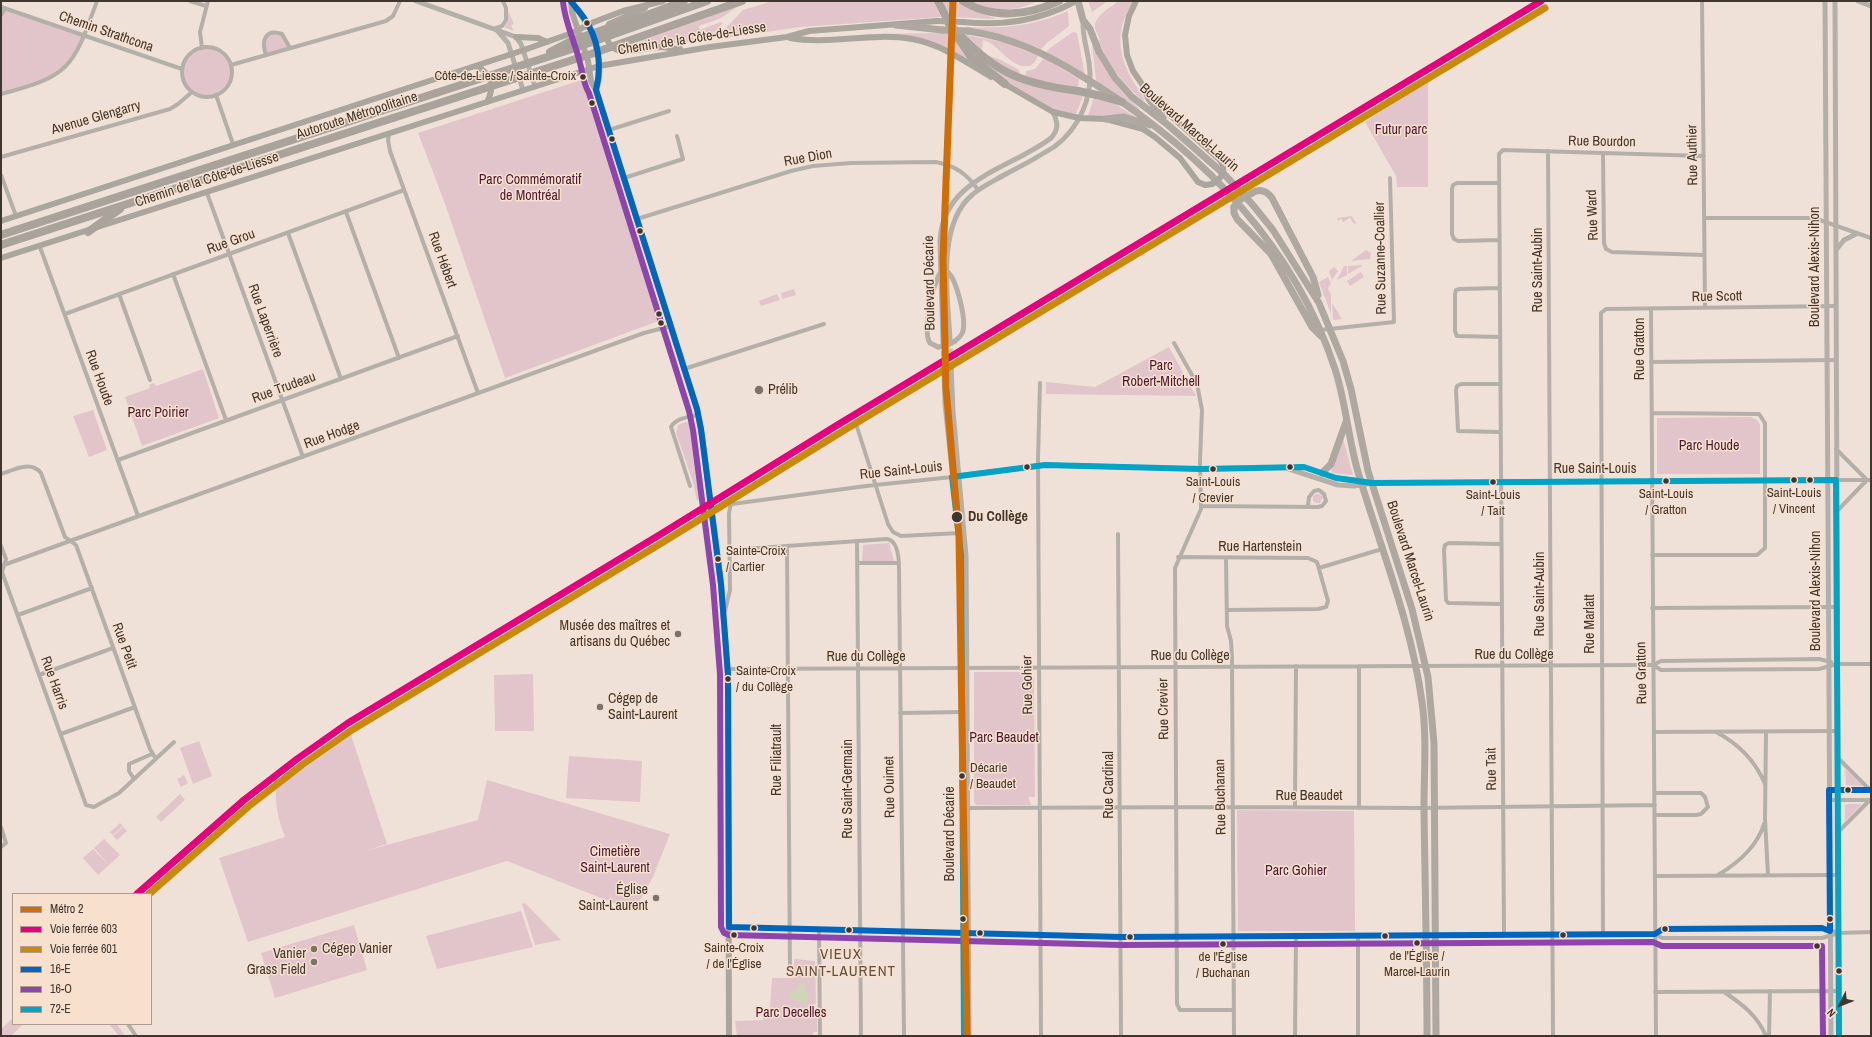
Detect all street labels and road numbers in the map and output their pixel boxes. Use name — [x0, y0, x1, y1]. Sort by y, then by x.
street label: Chemin Strathcona — [57, 8, 155, 56]
street label: Chemin de la Côte-de-Liesse — [617, 19, 767, 59]
street label: Boulevard Marcel-Laurin — [1136, 80, 1242, 176]
street label: Autoroute Métropolitaine — [294, 88, 420, 144]
street label: Avenue Glengarry — [49, 97, 143, 139]
street label: Rue Authier — [1684, 124, 1702, 186]
street label: Rue Bourdon — [1568, 133, 1636, 151]
street label: Rue Dion — [783, 146, 833, 170]
street label: Chemin de la Côte-de-Liesse — [133, 149, 281, 211]
street label: Rue Ward — [1584, 189, 1602, 241]
street label: Rue Suzanne-Coallier — [1372, 201, 1390, 315]
street label: Boulevard Alexis-Nihon — [1807, 207, 1823, 327]
street label: Rue Grou — [205, 226, 257, 258]
street label: Rue Saint-Aubin — [1530, 228, 1546, 312]
street label: Rue Hébert — [424, 230, 460, 290]
street label: Boulevard Décarie — [921, 235, 939, 331]
street label: Rue Laperrière — [244, 282, 286, 360]
street label: Rue Scott — [1692, 288, 1742, 306]
street label: Rue Gratton — [1632, 318, 1648, 380]
street label: Rue Houde — [81, 348, 117, 408]
street label: Rue Trudeau — [250, 369, 318, 407]
street label: Rue Hodge — [302, 417, 362, 453]
street label: Rue Saint-Louis — [859, 458, 943, 484]
street label: Rue Saint-Louis — [1554, 461, 1636, 477]
street label: Boulevard Marcel-Laurin — [1383, 499, 1437, 623]
street label: Boulevard Alexis-Nihon — [1808, 531, 1824, 651]
street label: Rue Hartenstein — [1218, 539, 1302, 555]
street label: Rue Saint-Aubin — [1532, 552, 1548, 636]
street label: Rue Marlatt — [1582, 594, 1598, 654]
street label: Rue Petit — [108, 621, 140, 671]
street label: Rue Gratton — [1633, 642, 1651, 704]
street label: Rue du Collège — [1474, 647, 1554, 663]
street label: Rue du Collège — [1150, 648, 1230, 664]
street label: Rue du Collège — [826, 649, 906, 665]
street label: Rue Harris — [37, 654, 71, 712]
street label: Rue Gohier — [1019, 655, 1037, 715]
street label: Rue Crevier — [1155, 678, 1173, 740]
street label: Rue Filiatrault — [769, 724, 785, 796]
street label: Rue Saint-Germain — [840, 739, 856, 839]
street label: Rue Tait — [1483, 747, 1501, 791]
street label: Rue Cardinal — [1101, 751, 1117, 819]
street label: Rue Ouimet — [881, 756, 899, 818]
street label: Rue Buchanan — [1212, 759, 1230, 835]
street label: Boulevard Décarie — [942, 786, 958, 882]
street label: Rue Beaudet — [1275, 788, 1343, 804]

